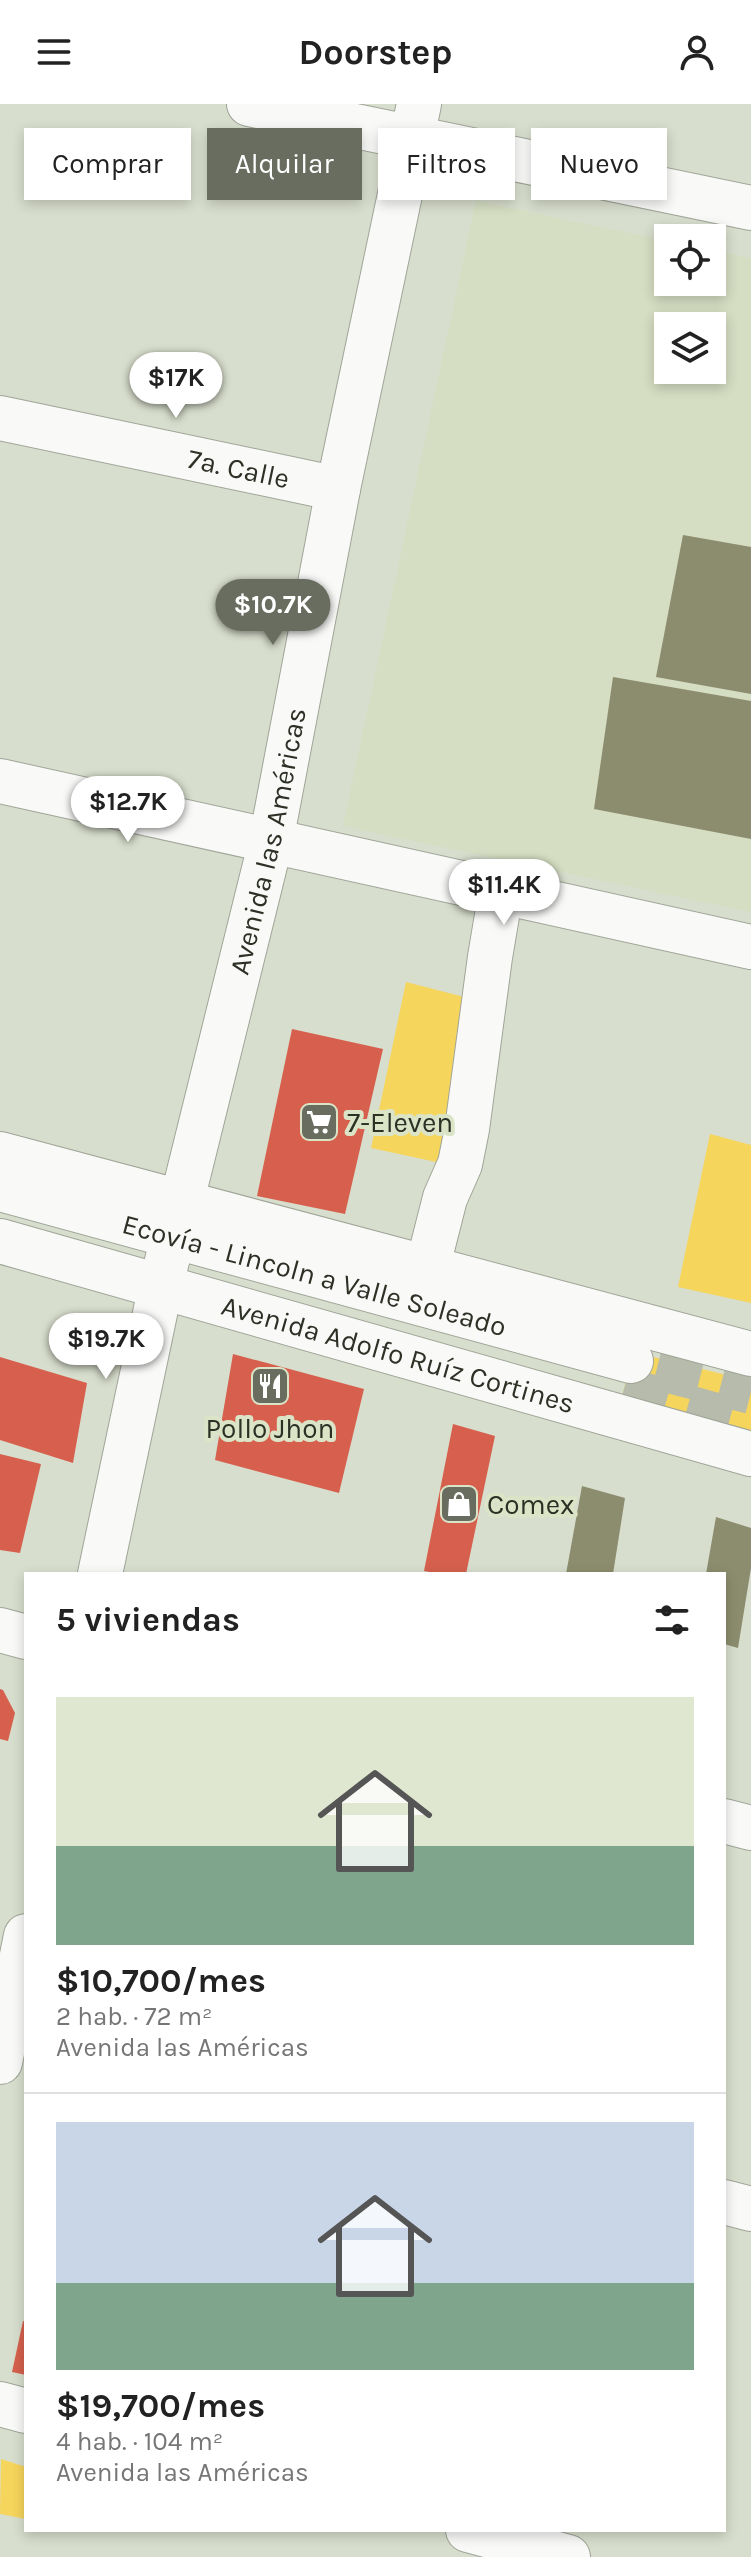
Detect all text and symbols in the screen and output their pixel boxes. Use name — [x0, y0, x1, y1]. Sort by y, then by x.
icon: menu — [32, 30, 76, 74]
icon: person — [675, 30, 719, 74]
text: Doorstep — [299, 31, 452, 73]
chip: Comprar — [24, 128, 191, 200]
chip: Alquilar — [207, 128, 362, 200]
chip: Filtros — [378, 128, 515, 200]
chip: Nuevo — [531, 128, 667, 200]
map controls — [654, 224, 726, 384]
button: locate — [654, 224, 726, 296]
button: layers — [654, 312, 726, 384]
pin: $17K — [129, 352, 223, 420]
text: $17K — [147, 362, 205, 393]
street label: 7a. Calle — [185, 441, 293, 495]
pin: $10.7K — [208, 579, 338, 647]
text: $10.7K — [233, 589, 313, 620]
street label: Avenida las Américas — [222, 705, 313, 978]
pin: $12.7K — [63, 776, 193, 844]
text: $12.7K — [89, 786, 167, 817]
pin: $11.4K — [439, 859, 569, 927]
text: $11.4K — [467, 869, 541, 900]
supermarket icon: 7-Eleven — [298, 1101, 340, 1143]
place label: 7-Eleven — [347, 1106, 453, 1139]
street label: Ecovía - Lincoln a Valle Soleado — [119, 1207, 510, 1343]
street label: Avenida Adolfo Ruíz Cortines — [218, 1288, 578, 1420]
pin: $19.7K — [41, 1313, 171, 1381]
text: $19.7K — [67, 1323, 145, 1354]
restaurant icon: Pollo Jhon — [249, 1365, 291, 1407]
place label: Pollo Jhon — [206, 1412, 334, 1445]
shop icon: Comex — [438, 1483, 480, 1525]
place label: Comex — [487, 1488, 574, 1521]
icon: filters — [650, 1598, 694, 1642]
text: 5 viviendas — [56, 1600, 240, 1640]
icon: home — [303, 1749, 447, 1893]
text: $10,700/mes — [56, 1961, 266, 2001]
text: 2 hab. · 72 m² — [56, 2001, 212, 2032]
text: Avenida las Américas — [56, 2032, 309, 2063]
icon: home — [303, 2174, 447, 2318]
text: $19,700/mes — [56, 2386, 265, 2426]
text: 4 hab. · 104 m² — [56, 2426, 223, 2457]
text: Avenida las Américas — [56, 2457, 309, 2488]

